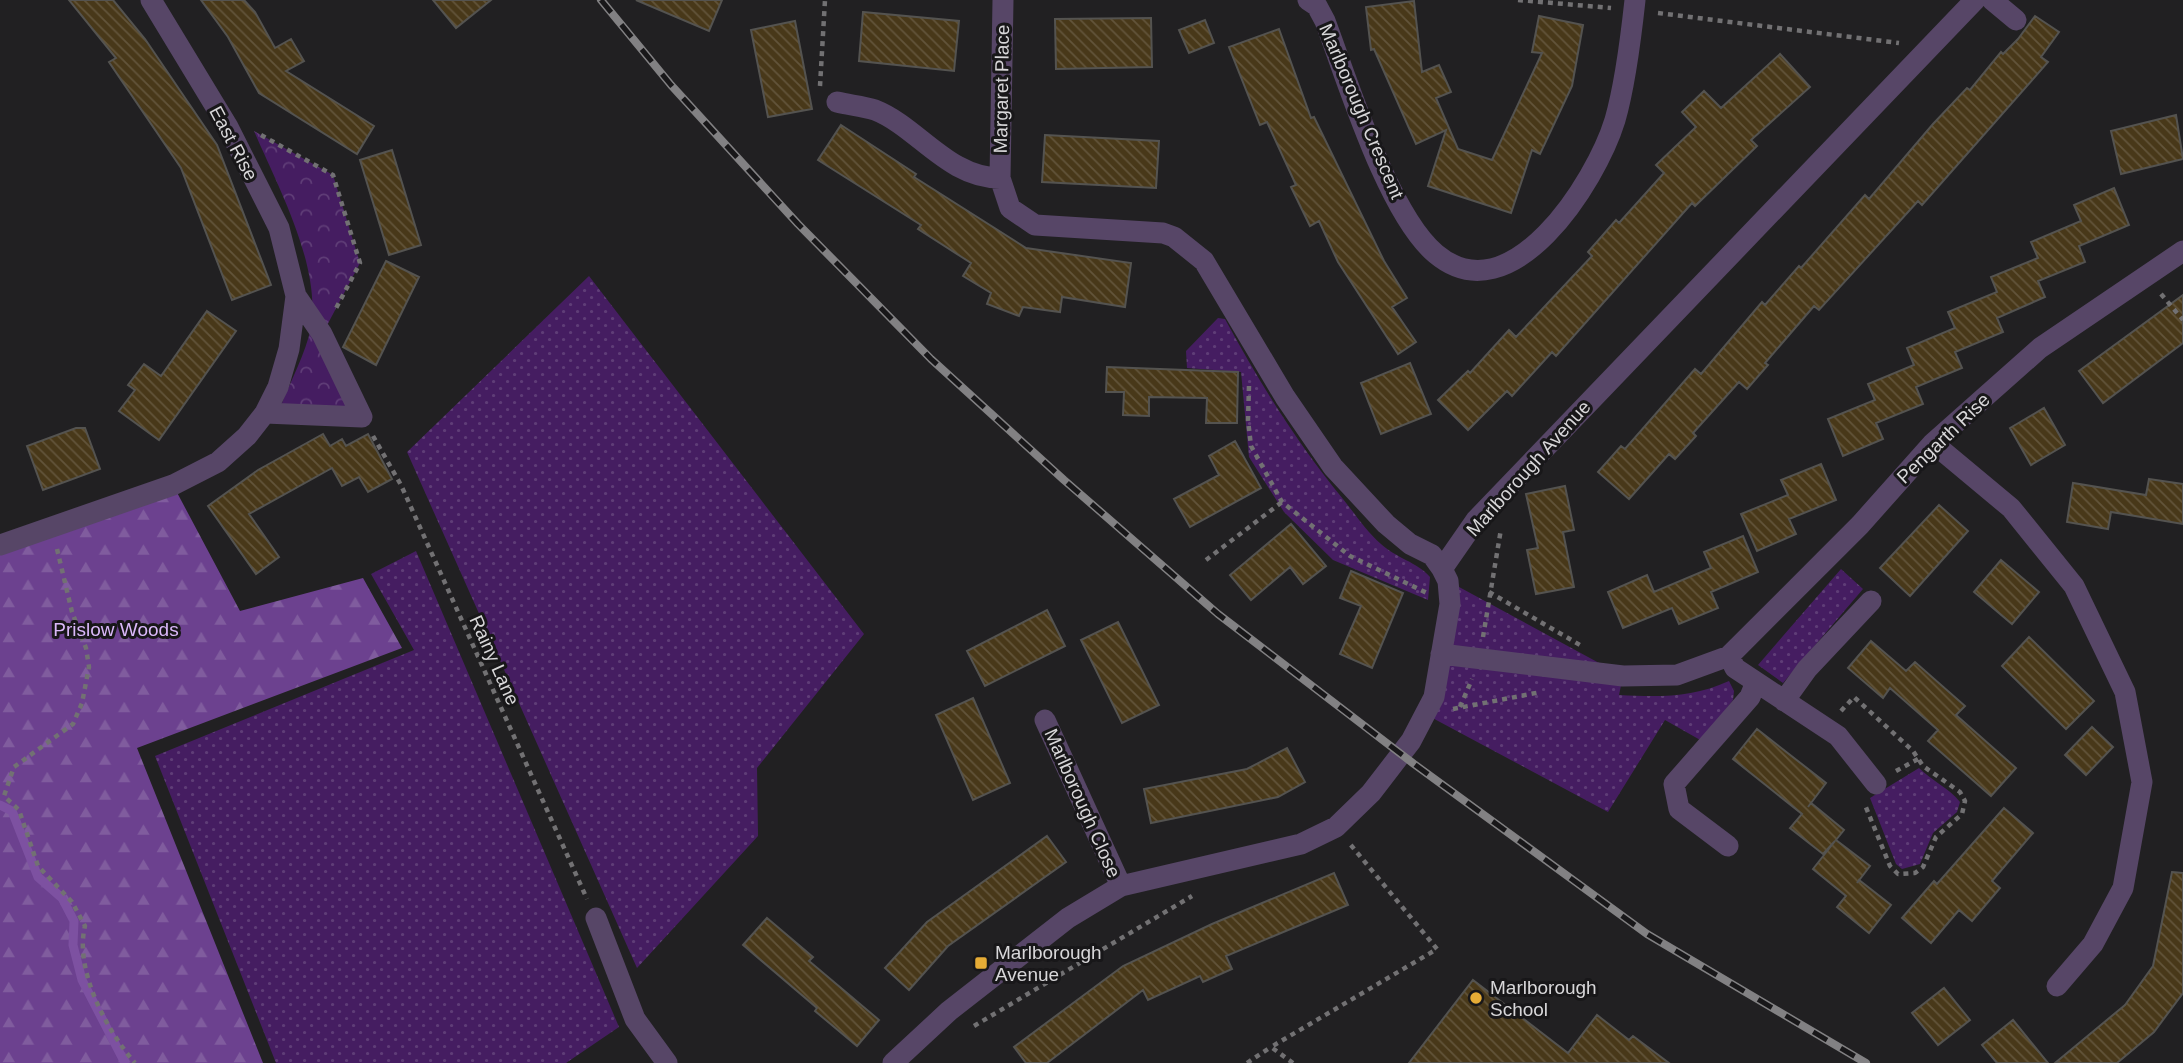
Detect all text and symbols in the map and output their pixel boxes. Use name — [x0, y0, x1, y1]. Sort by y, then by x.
street label: Marlborough Crescent — [1315, 21, 1408, 202]
street label: Margaret Place — [990, 24, 1013, 154]
street label: East Rise — [205, 102, 262, 184]
street label: Pengarth Rise — [1893, 389, 1994, 488]
street label: Marlborough Avenue — [1462, 396, 1595, 540]
street label: Rainy Lane — [465, 612, 524, 708]
park label: Prislow Woods — [53, 619, 179, 640]
street label: Marlborough Close — [1040, 726, 1125, 881]
place label: Marlborough Avenue — [995, 942, 1102, 985]
marker: Marlborough Avenue — [973, 955, 989, 971]
place label: Marlborough School — [1490, 977, 1597, 1020]
marker: Marlborough School — [1468, 990, 1484, 1006]

